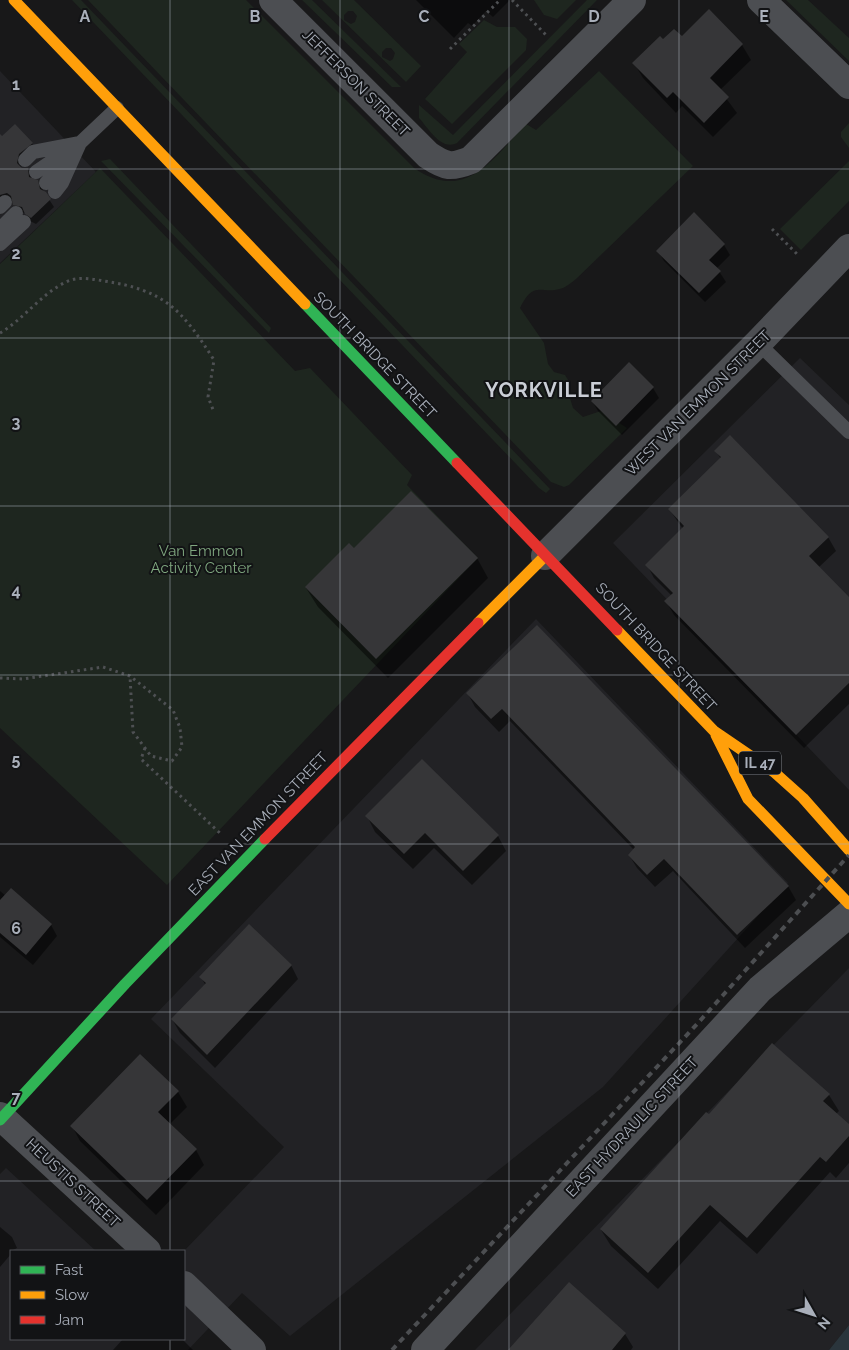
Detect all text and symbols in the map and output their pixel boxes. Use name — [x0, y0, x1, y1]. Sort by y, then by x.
text: A — [80, 7, 91, 26]
text: B — [250, 7, 261, 26]
text: C — [419, 7, 430, 26]
text: D — [588, 7, 600, 26]
text: E — [759, 7, 769, 26]
street label: JEFFERSON STREET — [299, 26, 413, 140]
text: 1 — [12, 75, 20, 94]
text: 2 — [11, 244, 21, 263]
street label: SOUTH BRIDGE STREET — [310, 288, 440, 422]
street label: WEST VAN EMMON STREET — [622, 327, 774, 479]
district label: YORKVILLE — [485, 378, 603, 402]
text: 3 — [12, 413, 21, 432]
park label: Van Emmon Activity Center — [150, 542, 252, 577]
street label: SOUTH BRIDGE STREET — [592, 579, 720, 715]
text: 4 — [11, 581, 21, 600]
street label: EAST VAN EMMON STREET — [185, 748, 331, 900]
text: 5 — [12, 750, 21, 769]
road number: IL 47 — [739, 751, 781, 774]
text: 6 — [11, 919, 21, 938]
street label: EAST HYDRAULIC STREET — [562, 1053, 702, 1201]
text: 7 — [12, 1088, 21, 1107]
street label: HEUSTIS STREET — [22, 1135, 124, 1231]
legend — [10, 1250, 185, 1340]
text: Fast — [55, 1261, 83, 1279]
text: Slow — [55, 1286, 89, 1304]
north arrow — [789, 1290, 839, 1340]
text: Jam — [55, 1311, 84, 1329]
text: N — [815, 1314, 834, 1332]

